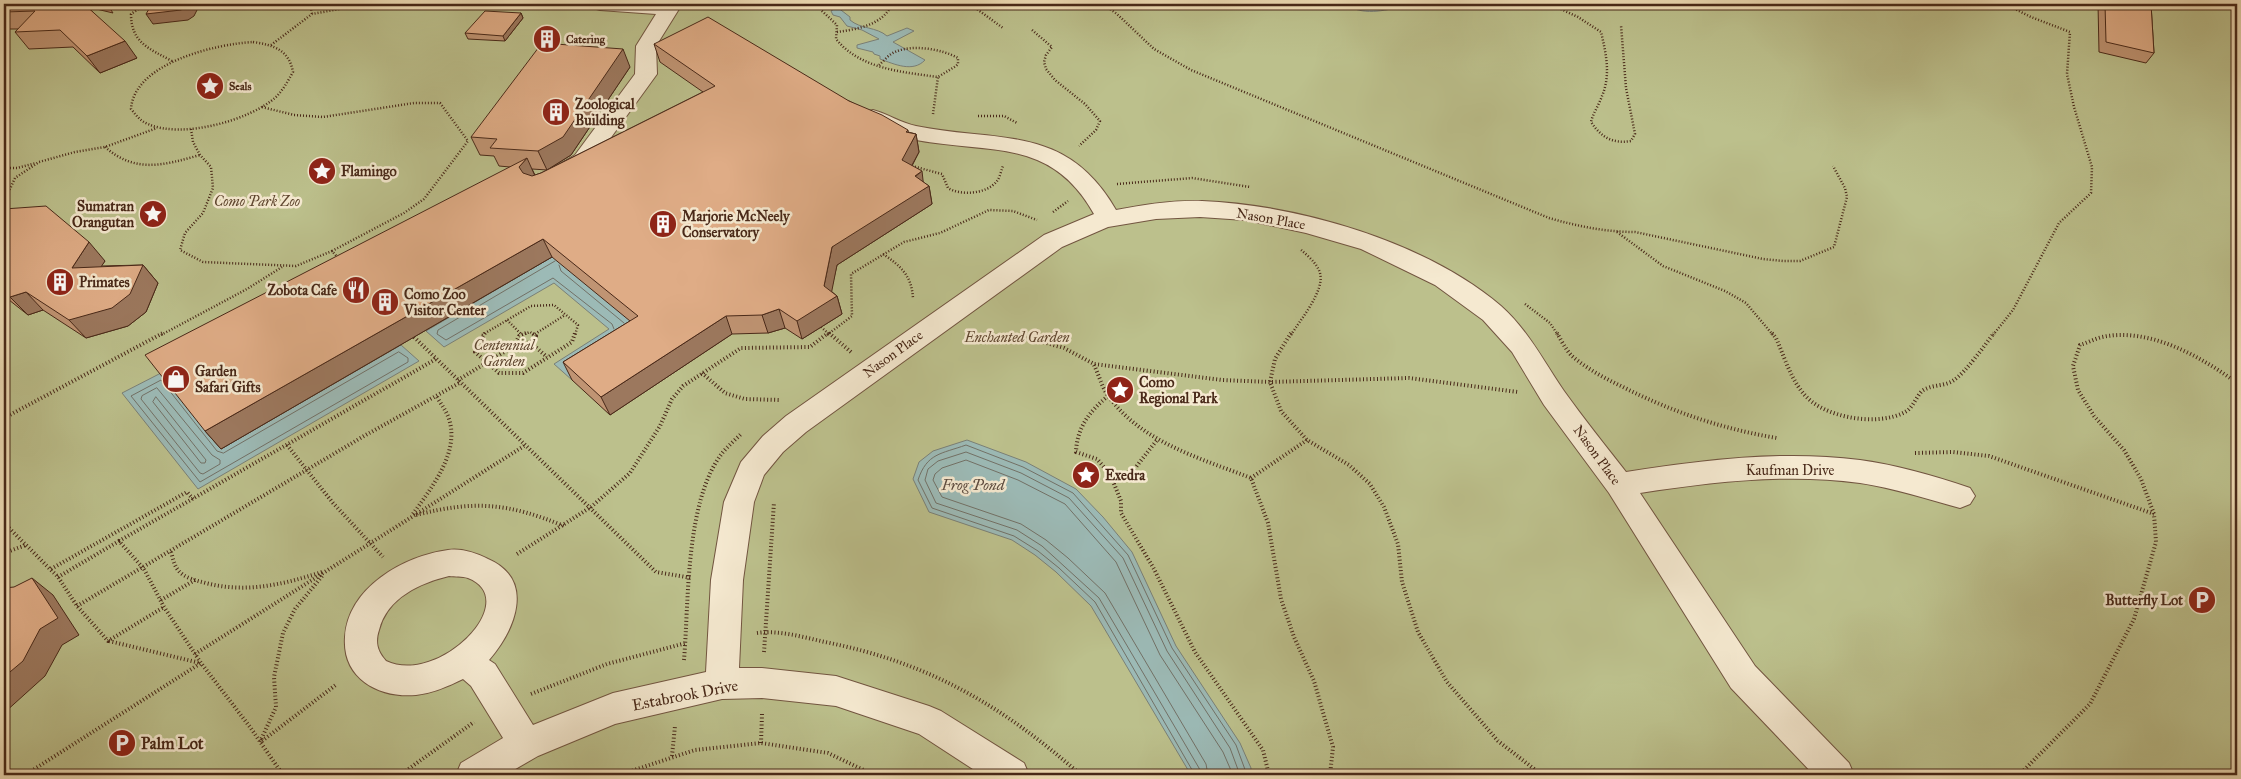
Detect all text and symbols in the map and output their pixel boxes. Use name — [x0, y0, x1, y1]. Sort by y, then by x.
building icon: Catering — [532, 24, 562, 54]
place label: Catering — [566, 33, 606, 46]
place icon: Seals — [195, 71, 225, 101]
place label: Seals — [229, 80, 252, 93]
place label: Zoological Building — [575, 96, 636, 130]
building icon: Zoological Building — [541, 97, 571, 127]
place icon: Flamingo — [307, 156, 337, 186]
place label: Flamingo — [341, 163, 397, 181]
park label: Como Park Zoo — [214, 193, 300, 210]
place label: Sumatran Orangutan — [72, 198, 134, 232]
place icon: Sumatran Orangutan — [138, 199, 168, 229]
street label: Nason Place — [1235, 205, 1307, 233]
place label: Marjorie McNeely Conservatory — [682, 208, 791, 242]
building icon: Marjorie McNeely Conservatory — [648, 209, 678, 239]
building icon: Primates — [45, 267, 75, 297]
place label: Primates — [79, 274, 130, 291]
restaurant icon: Zobota Cafe — [341, 275, 371, 305]
place label: Zobota Cafe — [267, 282, 337, 299]
place label: Como Zoo Visitor Center — [403, 286, 486, 319]
building icon: Como Zoo Visitor Center — [370, 287, 400, 317]
street label: Nason Place — [860, 327, 926, 381]
park label: Enchanted Garden — [963, 329, 1070, 346]
park label: Centennial Garden — [474, 337, 535, 370]
place label: Garden Safari Gifts — [195, 363, 261, 396]
shop icon: Garden Safari Gifts — [161, 364, 191, 394]
place label: Como Regional Park — [1139, 374, 1218, 408]
place icon: Como Regional Park — [1105, 375, 1135, 405]
street label: Nason Place — [1570, 422, 1624, 488]
place icon: Exedra — [1071, 460, 1101, 490]
street label: Kaufman Drive — [1746, 462, 1834, 479]
place label: Exedra — [1105, 467, 1146, 484]
water label: Frog Pond — [940, 476, 1006, 494]
parking icon: Butterfly Lot — [2187, 585, 2217, 615]
place label: Butterfly Lot — [2105, 592, 2183, 610]
street label: Estabrook Drive — [630, 675, 740, 715]
parking icon: Palm Lot — [107, 728, 137, 758]
place label: Palm Lot — [141, 734, 204, 753]

